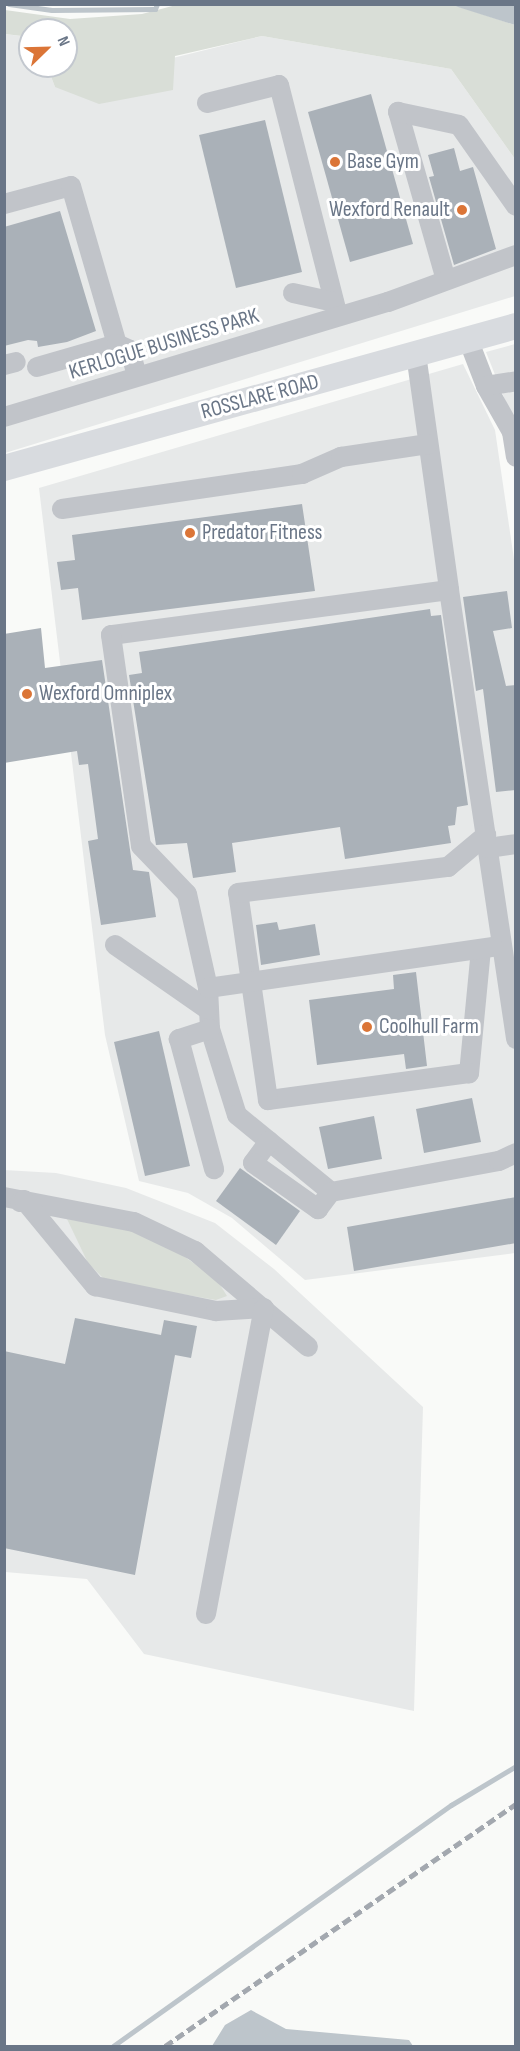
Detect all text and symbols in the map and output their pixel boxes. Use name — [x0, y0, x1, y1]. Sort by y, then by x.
north arrow — [18, 18, 78, 78]
text: N — [53, 34, 74, 49]
place label: Base Gym — [347, 149, 419, 175]
marker: Base Gym — [328, 155, 342, 169]
place label: Wexford Renault — [329, 197, 450, 223]
marker: Wexford Renault — [455, 203, 469, 217]
street label: KERLOGUE BUSINESS PARK — [66, 303, 262, 385]
street label: ROSSLARE ROAD — [198, 369, 322, 425]
place label: Predator Fitness — [202, 520, 322, 546]
marker: Predator Fitness — [183, 526, 197, 540]
place label: Wexford Omniplex — [39, 681, 172, 707]
marker: Wexford Omniplex — [20, 687, 34, 701]
place label: Coolhull Farm — [379, 1014, 479, 1040]
marker: Coolhull Farm — [360, 1020, 374, 1034]

